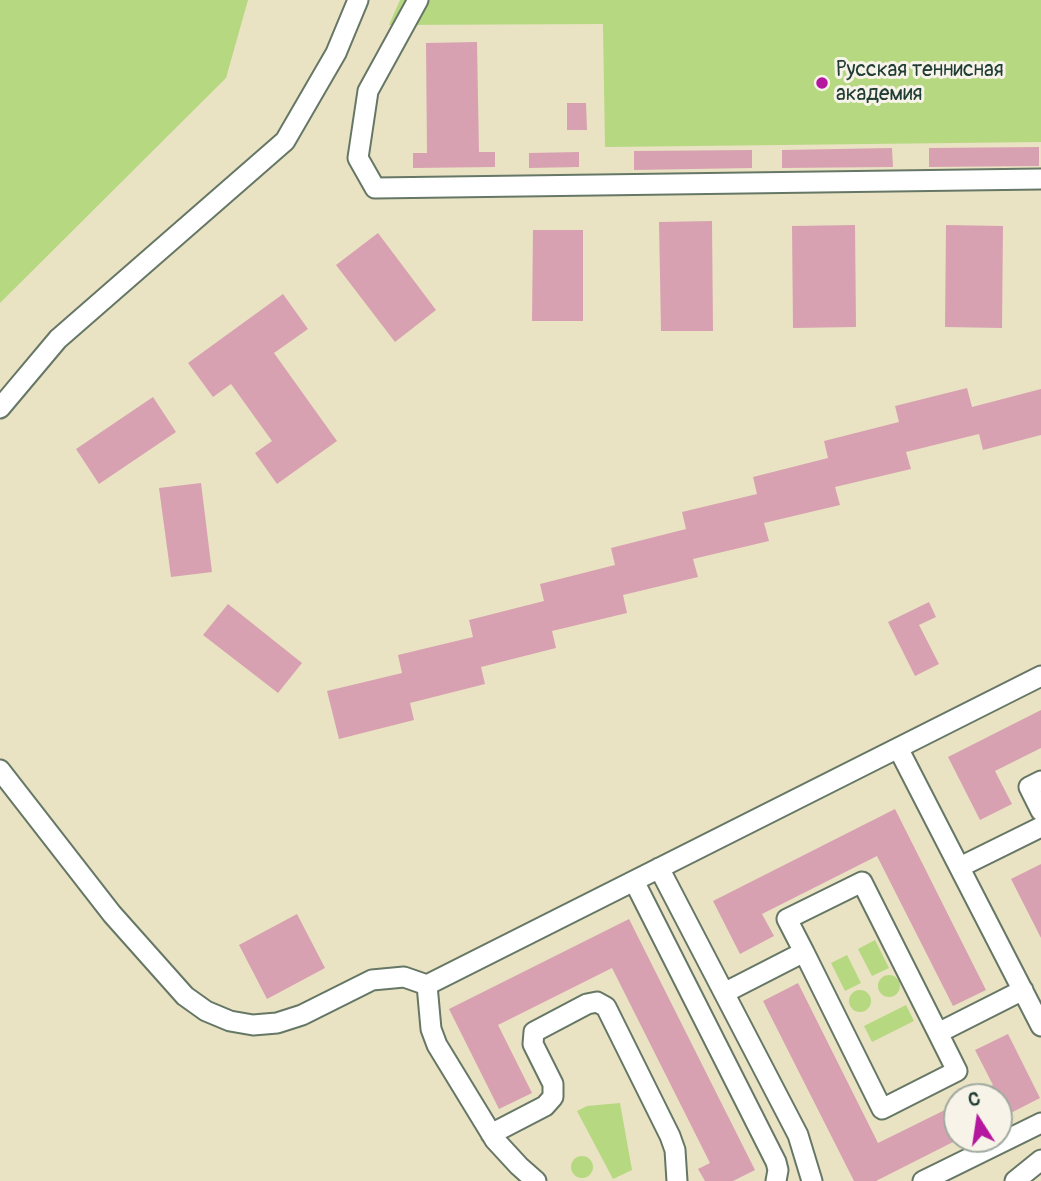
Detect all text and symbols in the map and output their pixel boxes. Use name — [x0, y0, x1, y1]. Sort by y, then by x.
place label: Русская теннисная академия — [836, 58, 1004, 108]
marker: Русская теннисная академия — [814, 75, 830, 91]
north arrow — [943, 1083, 1013, 1153]
text: С — [966, 1086, 982, 1112]

